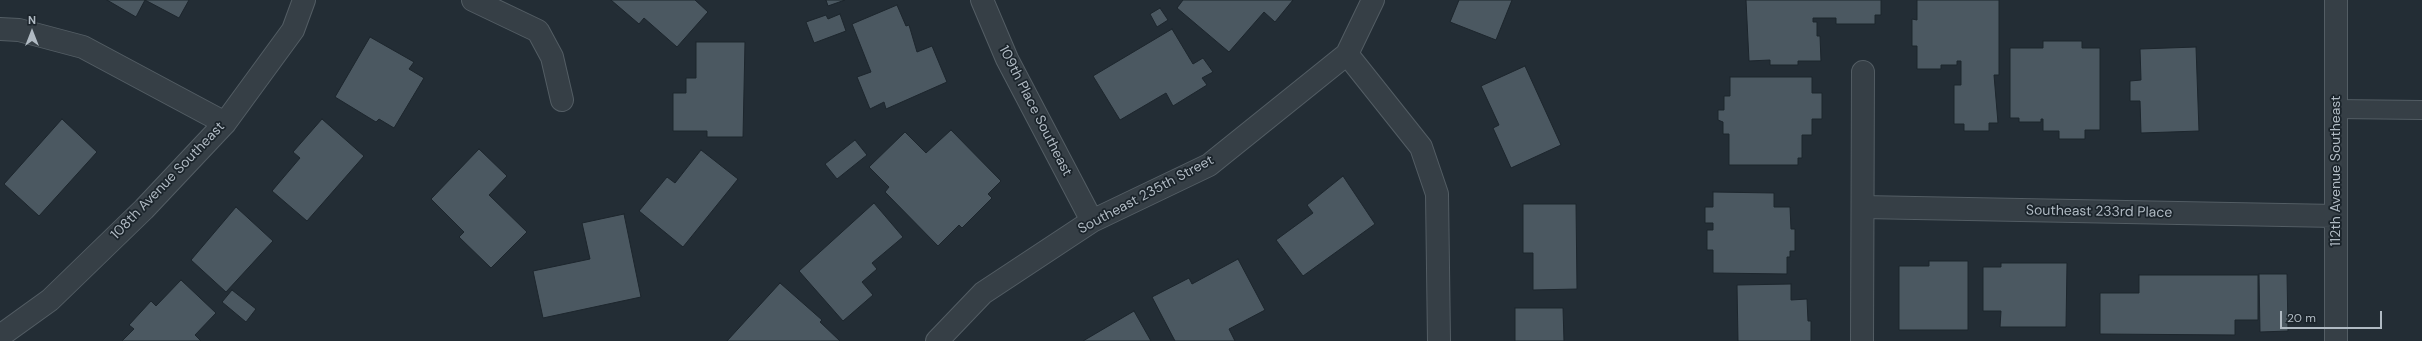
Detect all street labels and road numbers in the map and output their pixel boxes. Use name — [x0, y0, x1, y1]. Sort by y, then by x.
street label: 109th Place Southeast — [995, 43, 1075, 179]
street label: 112th Avenue Southeast — [2328, 95, 2344, 247]
street label: 108th Avenue Southeast — [108, 119, 228, 243]
street label: Southeast 235th Street — [1075, 152, 1217, 238]
street label: Southeast 233rd Place — [2026, 202, 2172, 222]

